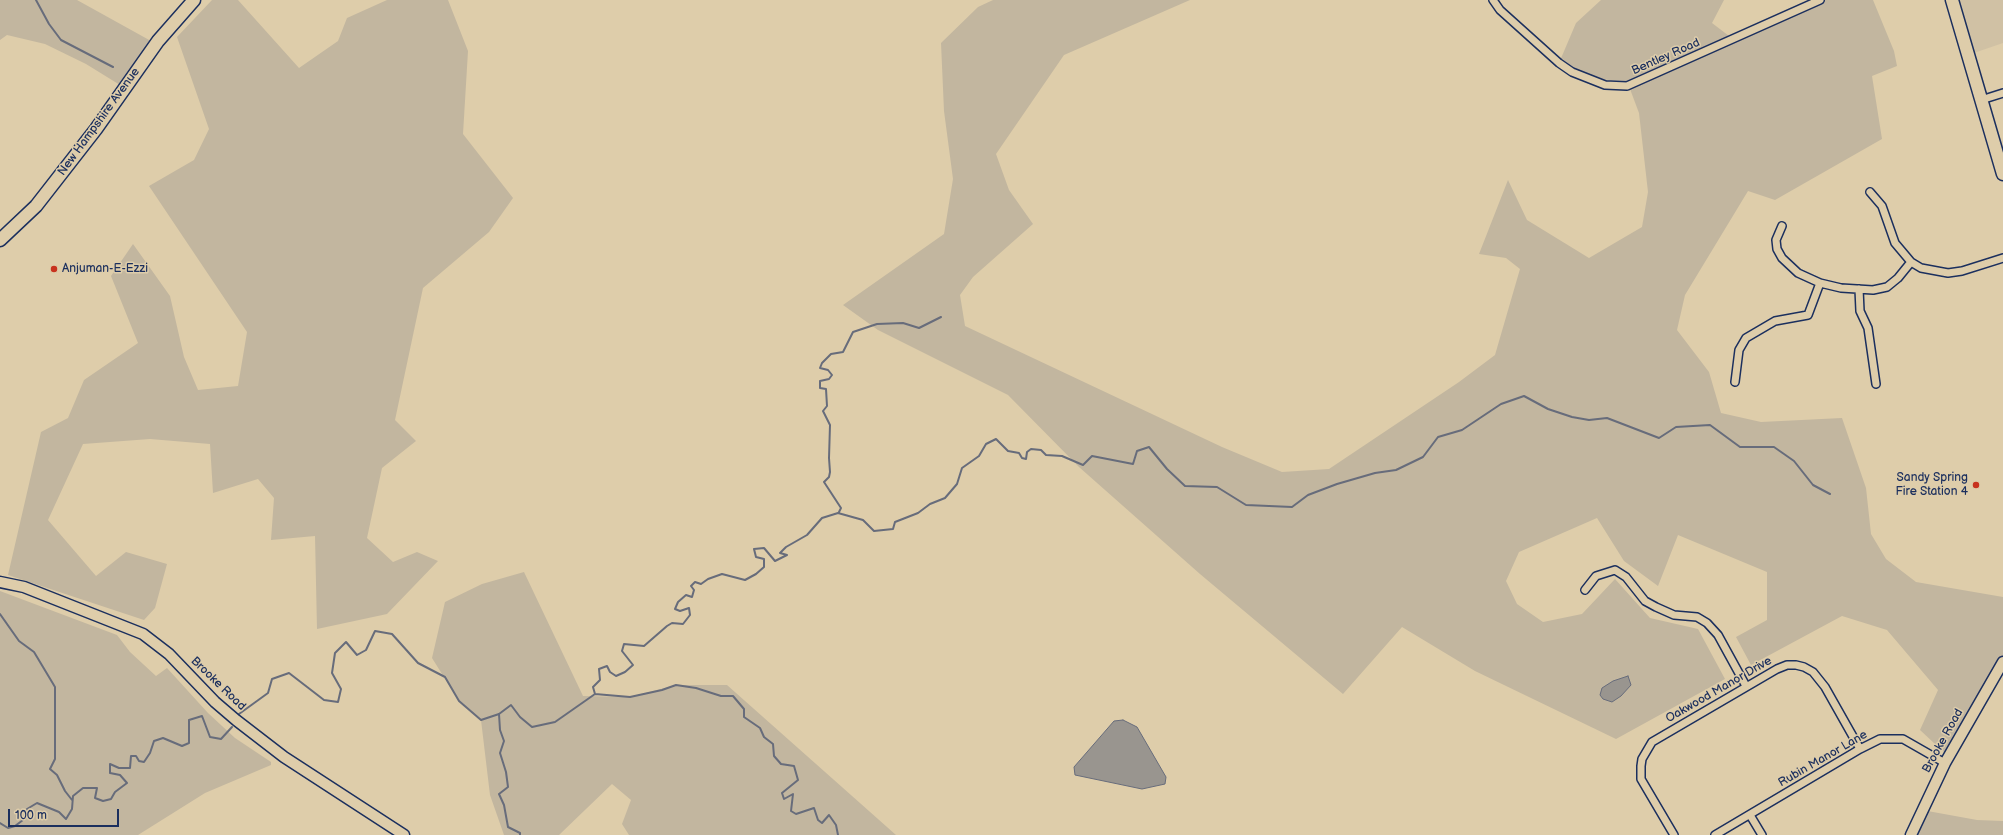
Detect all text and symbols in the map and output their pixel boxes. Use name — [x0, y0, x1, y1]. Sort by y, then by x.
street label: Bentley Road — [1630, 36, 1702, 78]
street label: New Hampshire Avenue — [55, 65, 143, 179]
place label: Anjuman-E-Ezzi — [62, 262, 148, 276]
marker: Anjuman-E-Ezzi — [49, 264, 59, 274]
place label: Sandy Spring Fire Station 4 — [1896, 471, 1968, 499]
marker: Sandy Spring Fire Station 4 — [1971, 480, 1981, 490]
street label: Brooke Road — [187, 654, 249, 714]
street label: Oakwood Manor Drive — [1663, 654, 1775, 726]
street label: Brooke Road — [1919, 706, 1967, 776]
street label: Rubin Manor Lane — [1776, 728, 1870, 790]
scale bar — [10, 801, 121, 827]
text: 100 m — [15, 808, 47, 823]

